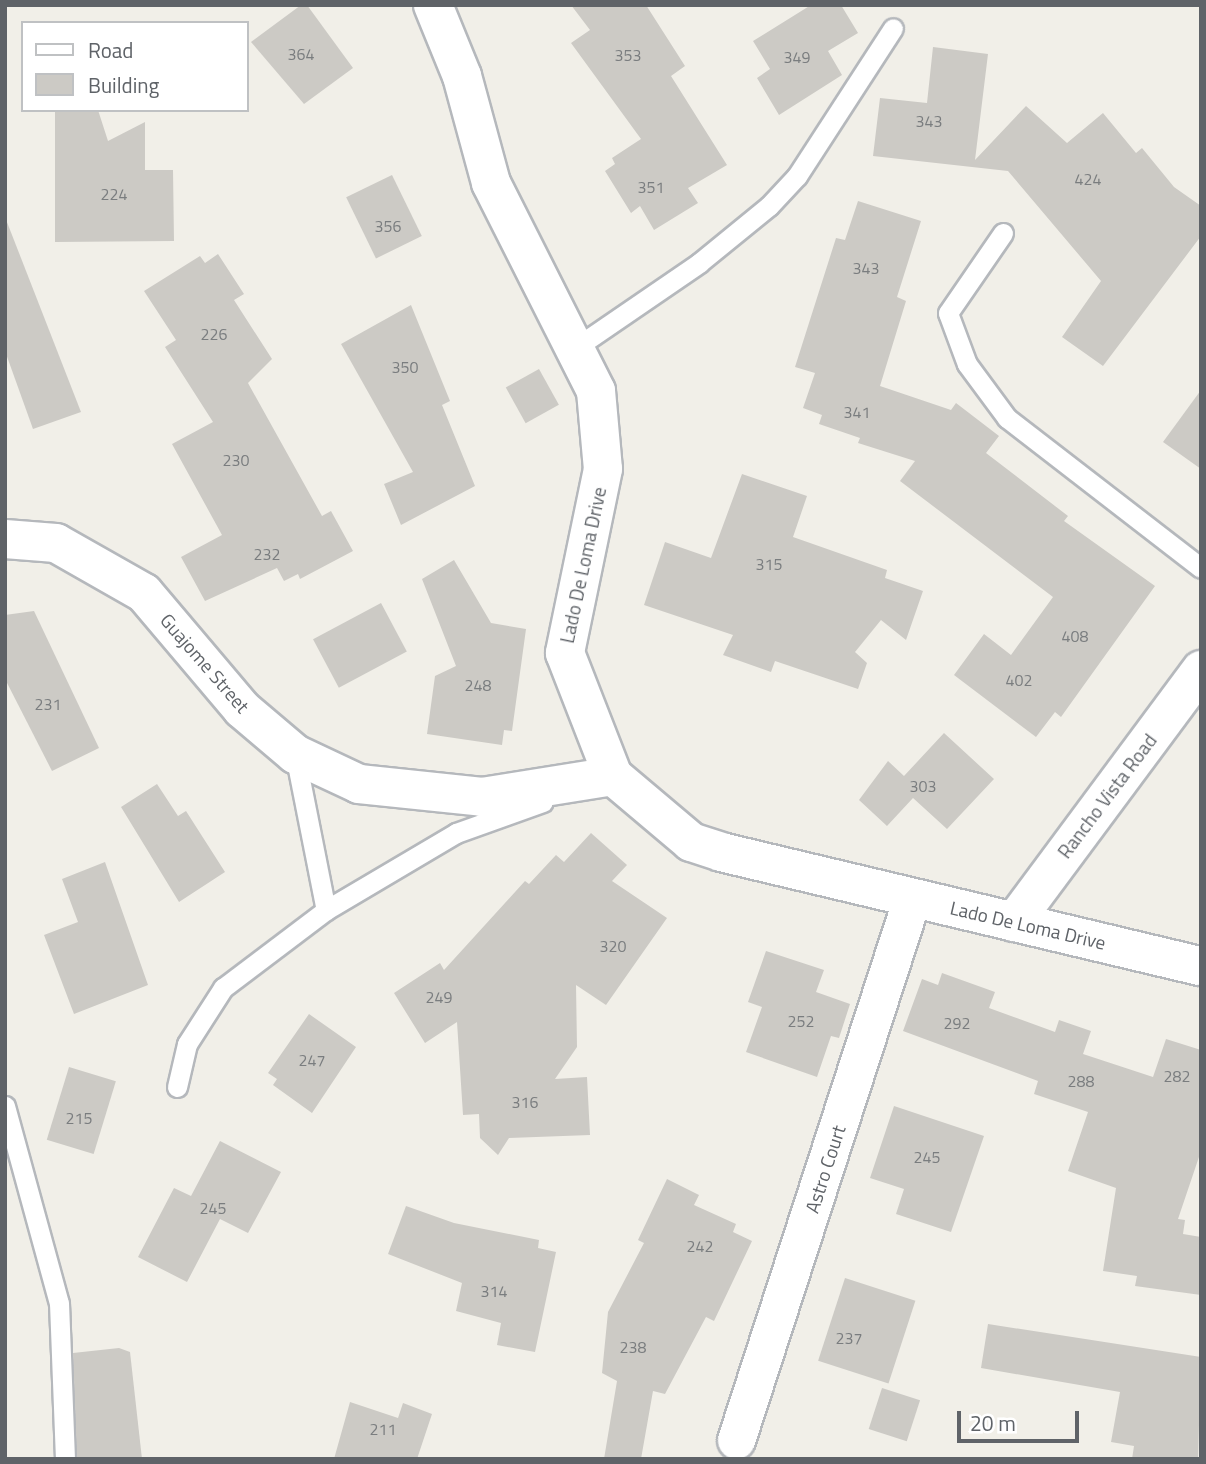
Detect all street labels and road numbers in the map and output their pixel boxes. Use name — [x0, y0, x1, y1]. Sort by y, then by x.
street label: Lado De Loma Drive — [555, 485, 611, 645]
street label: Guajome Street — [156, 609, 254, 717]
street label: Rancho Vista Road — [1053, 729, 1161, 863]
street label: Lado De Loma Drive — [948, 896, 1108, 954]
street label: Astro Court — [800, 1122, 850, 1216]

